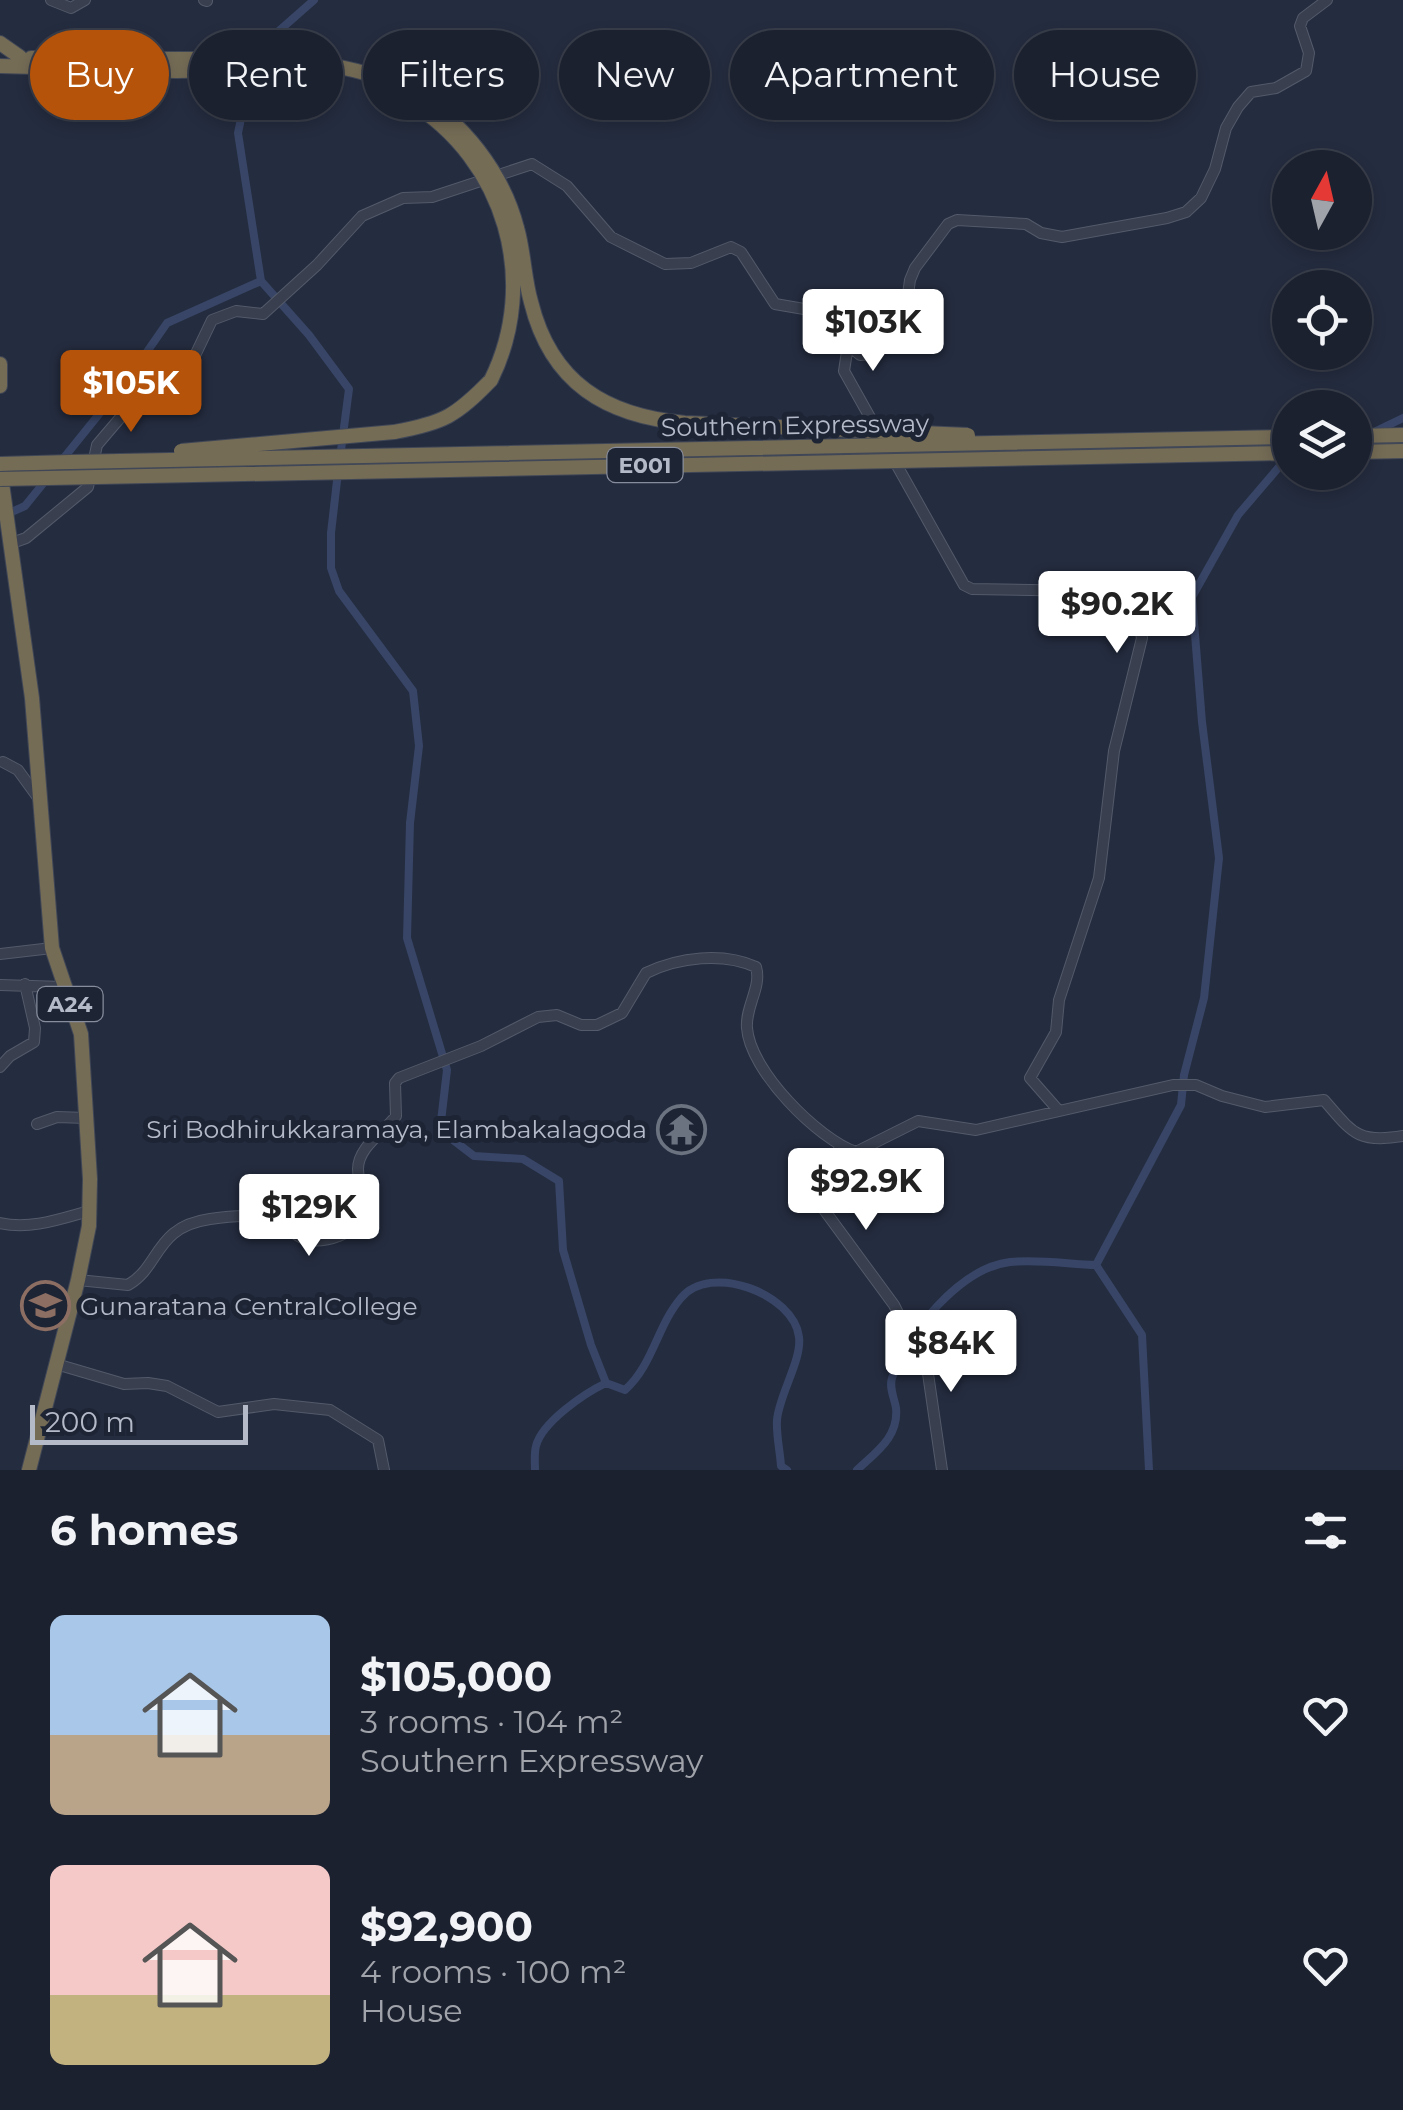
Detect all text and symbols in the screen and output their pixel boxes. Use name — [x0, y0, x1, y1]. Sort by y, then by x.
chip: Buy — [30, 30, 169, 120]
chip: Rent — [189, 30, 343, 120]
chip: Filters — [363, 30, 539, 120]
chip: New — [559, 30, 710, 120]
chip: Apartment — [730, 30, 994, 120]
chip: House — [1014, 30, 1196, 120]
north arrow — [1272, 150, 1372, 250]
map controls — [1272, 150, 1372, 490]
button: locate — [1272, 270, 1372, 370]
pin: $103K — [803, 289, 943, 374]
text: $103K — [825, 302, 921, 341]
pin: $105K — [61, 350, 201, 435]
text: $105K — [82, 363, 180, 402]
button: layers — [1272, 390, 1372, 490]
street label: Southern Expressway — [661, 408, 930, 442]
road number: E001 — [608, 448, 682, 482]
pin: $90.2K — [1036, 571, 1198, 656]
text: $90.2K — [1060, 584, 1174, 623]
road number: A24 — [38, 987, 102, 1021]
temple icon: Sri Bodhirukkaramaya, Elambakalagoda — [656, 1103, 708, 1155]
place label: Sri Bodhirukkaramaya, Elambakalagoda — [146, 1114, 647, 1144]
pin: $92.9K — [785, 1148, 947, 1233]
text: $92.9K — [810, 1161, 922, 1200]
pin: $129K — [239, 1174, 379, 1259]
text: $129K — [261, 1187, 357, 1226]
school or university icon: Gunaratana CentralCollege — [19, 1280, 71, 1332]
place label: Gunaratana CentralCollege — [80, 1291, 418, 1321]
pin: $84K — [892, 1310, 1010, 1395]
text: $84K — [907, 1323, 995, 1362]
scale bar — [30, 1400, 248, 1444]
text: 200 m — [45, 1405, 135, 1439]
icon: filters — [1298, 1503, 1353, 1558]
text: 6 homes — [50, 1504, 238, 1556]
text: $105,000 — [360, 1650, 552, 1702]
icon: home — [130, 1655, 250, 1775]
icon: heart — [1298, 1688, 1353, 1743]
text: 3 rooms · 104 m² — [360, 1702, 623, 1741]
text: Southern Expressway — [360, 1741, 703, 1780]
text: $92,900 — [360, 1900, 533, 1952]
icon: home — [130, 1905, 250, 2025]
icon: heart — [1298, 1938, 1353, 1993]
text: 4 rooms · 100 m² — [360, 1952, 627, 1991]
text: House — [360, 1991, 463, 2030]

